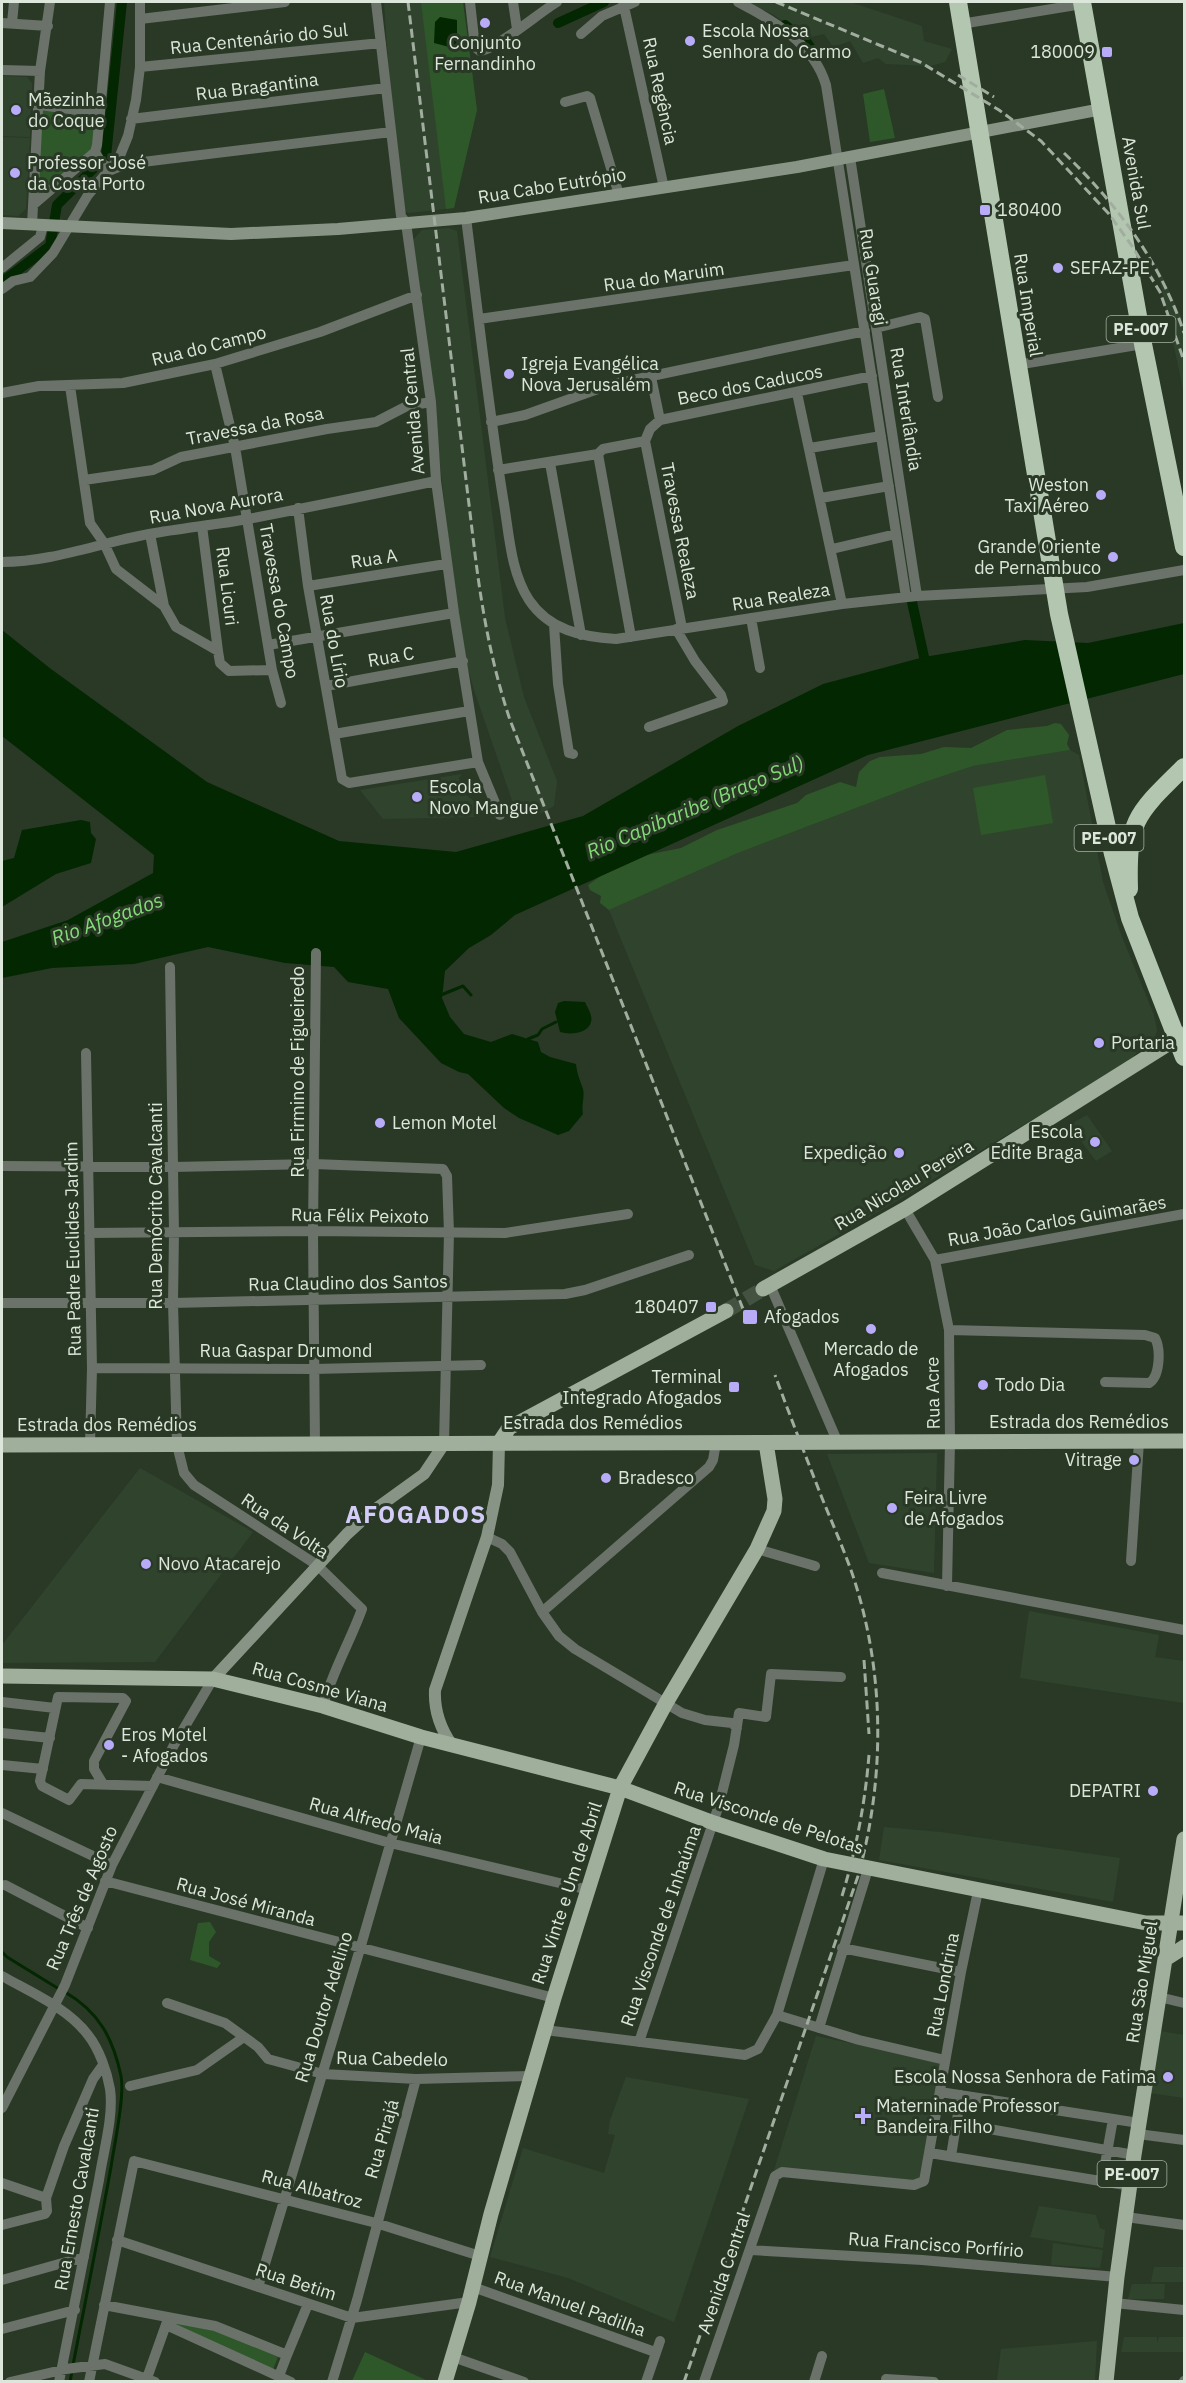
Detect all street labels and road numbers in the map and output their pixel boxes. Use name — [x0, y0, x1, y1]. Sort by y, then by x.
street label: Rua Centenário do Sul — [169, 18, 349, 59]
street label: Rua Regência — [638, 35, 683, 147]
street label: Rua Bragantina — [194, 68, 320, 105]
street label: Avenida Sul — [1117, 134, 1156, 231]
street label: Rua Cabo Eutrópio — [476, 162, 628, 209]
street label: Rua Guaragi — [854, 227, 893, 327]
street label: Rua Imperial — [1009, 252, 1048, 358]
street label: Rua do Maruim — [602, 257, 726, 296]
road number: PE-007 — [1106, 316, 1176, 342]
street label: Rua do Campo — [149, 320, 269, 371]
street label: Rua Interlândia — [885, 345, 928, 473]
street label: Avenida Central — [395, 346, 430, 476]
street label: Beco dos Caducos — [675, 359, 825, 410]
street label: Travessa da Rosa — [184, 401, 326, 450]
street label: Travessa Realeza — [656, 461, 705, 602]
street label: Rua Nova Aurora — [147, 482, 285, 529]
street label: Travessa do Campo — [255, 522, 304, 680]
street label: Rua A — [349, 543, 399, 574]
street label: Rua Licuri — [211, 545, 244, 627]
street label: Rua Realeza — [730, 577, 832, 616]
street label: Rua do Lírio — [315, 592, 354, 690]
street label: Rua C — [366, 641, 416, 672]
road number: PE-007 — [1074, 825, 1144, 851]
street label: Rua Firmino de Figueiredo — [286, 966, 309, 1178]
street label: Rua Demócrito Cavalcanti — [144, 1102, 167, 1310]
street label: Rua Nicolau Pereira — [830, 1134, 978, 1235]
street label: Rua Padre Euclides Jardim — [59, 1141, 86, 1357]
street label: Rua João Carlos Guimarães — [946, 1190, 1168, 1251]
street label: Rua Félix Peixoto — [291, 1203, 429, 1228]
street label: Rua Claudino dos Santos — [248, 1269, 448, 1296]
street label: Rua Gaspar Drumond — [200, 1339, 372, 1362]
street label: Rua Acre — [920, 1356, 945, 1430]
street label: Estrada dos Remédios — [989, 1410, 1169, 1433]
street label: Estrada dos Remédios — [503, 1411, 683, 1434]
street label: Estrada dos Remédios — [17, 1413, 197, 1436]
street label: Rua da Volta — [237, 1488, 334, 1564]
street label: Rua Cosme Viana — [249, 1656, 391, 1717]
street label: Rua Visconde de Pelotas — [671, 1776, 867, 1859]
street label: Rua Alfredo Maia — [307, 1792, 446, 1850]
street label: Rua Vinte e Um de Abril — [526, 1799, 607, 1987]
street label: Rua Três de Agosto — [41, 1822, 122, 1974]
street label: Rua Visconde de Inhaúma — [615, 1822, 706, 2029]
street label: Rua José Miranda — [174, 1872, 319, 1931]
street label: Rua São Miguel — [1120, 1919, 1163, 2045]
street label: Rua Doutor Adelino — [290, 1929, 357, 2085]
street label: Rua Londrina — [921, 1930, 964, 2039]
street label: Rua Cabedelo — [336, 2046, 448, 2071]
street label: Rua Pirajá — [359, 2096, 404, 2181]
street label: Rua Ernesto Cavalcanti — [49, 2106, 104, 2292]
road number: PE-007 — [1098, 2161, 1166, 2187]
street label: Rua Albatroz — [259, 2164, 365, 2213]
street label: Avenida Central — [692, 2209, 755, 2337]
street label: Rua Francisco Porfírio — [847, 2227, 1025, 2262]
street label: Rua Betim — [253, 2258, 340, 2305]
street label: Rua Manuel Padilha — [491, 2265, 649, 2342]

